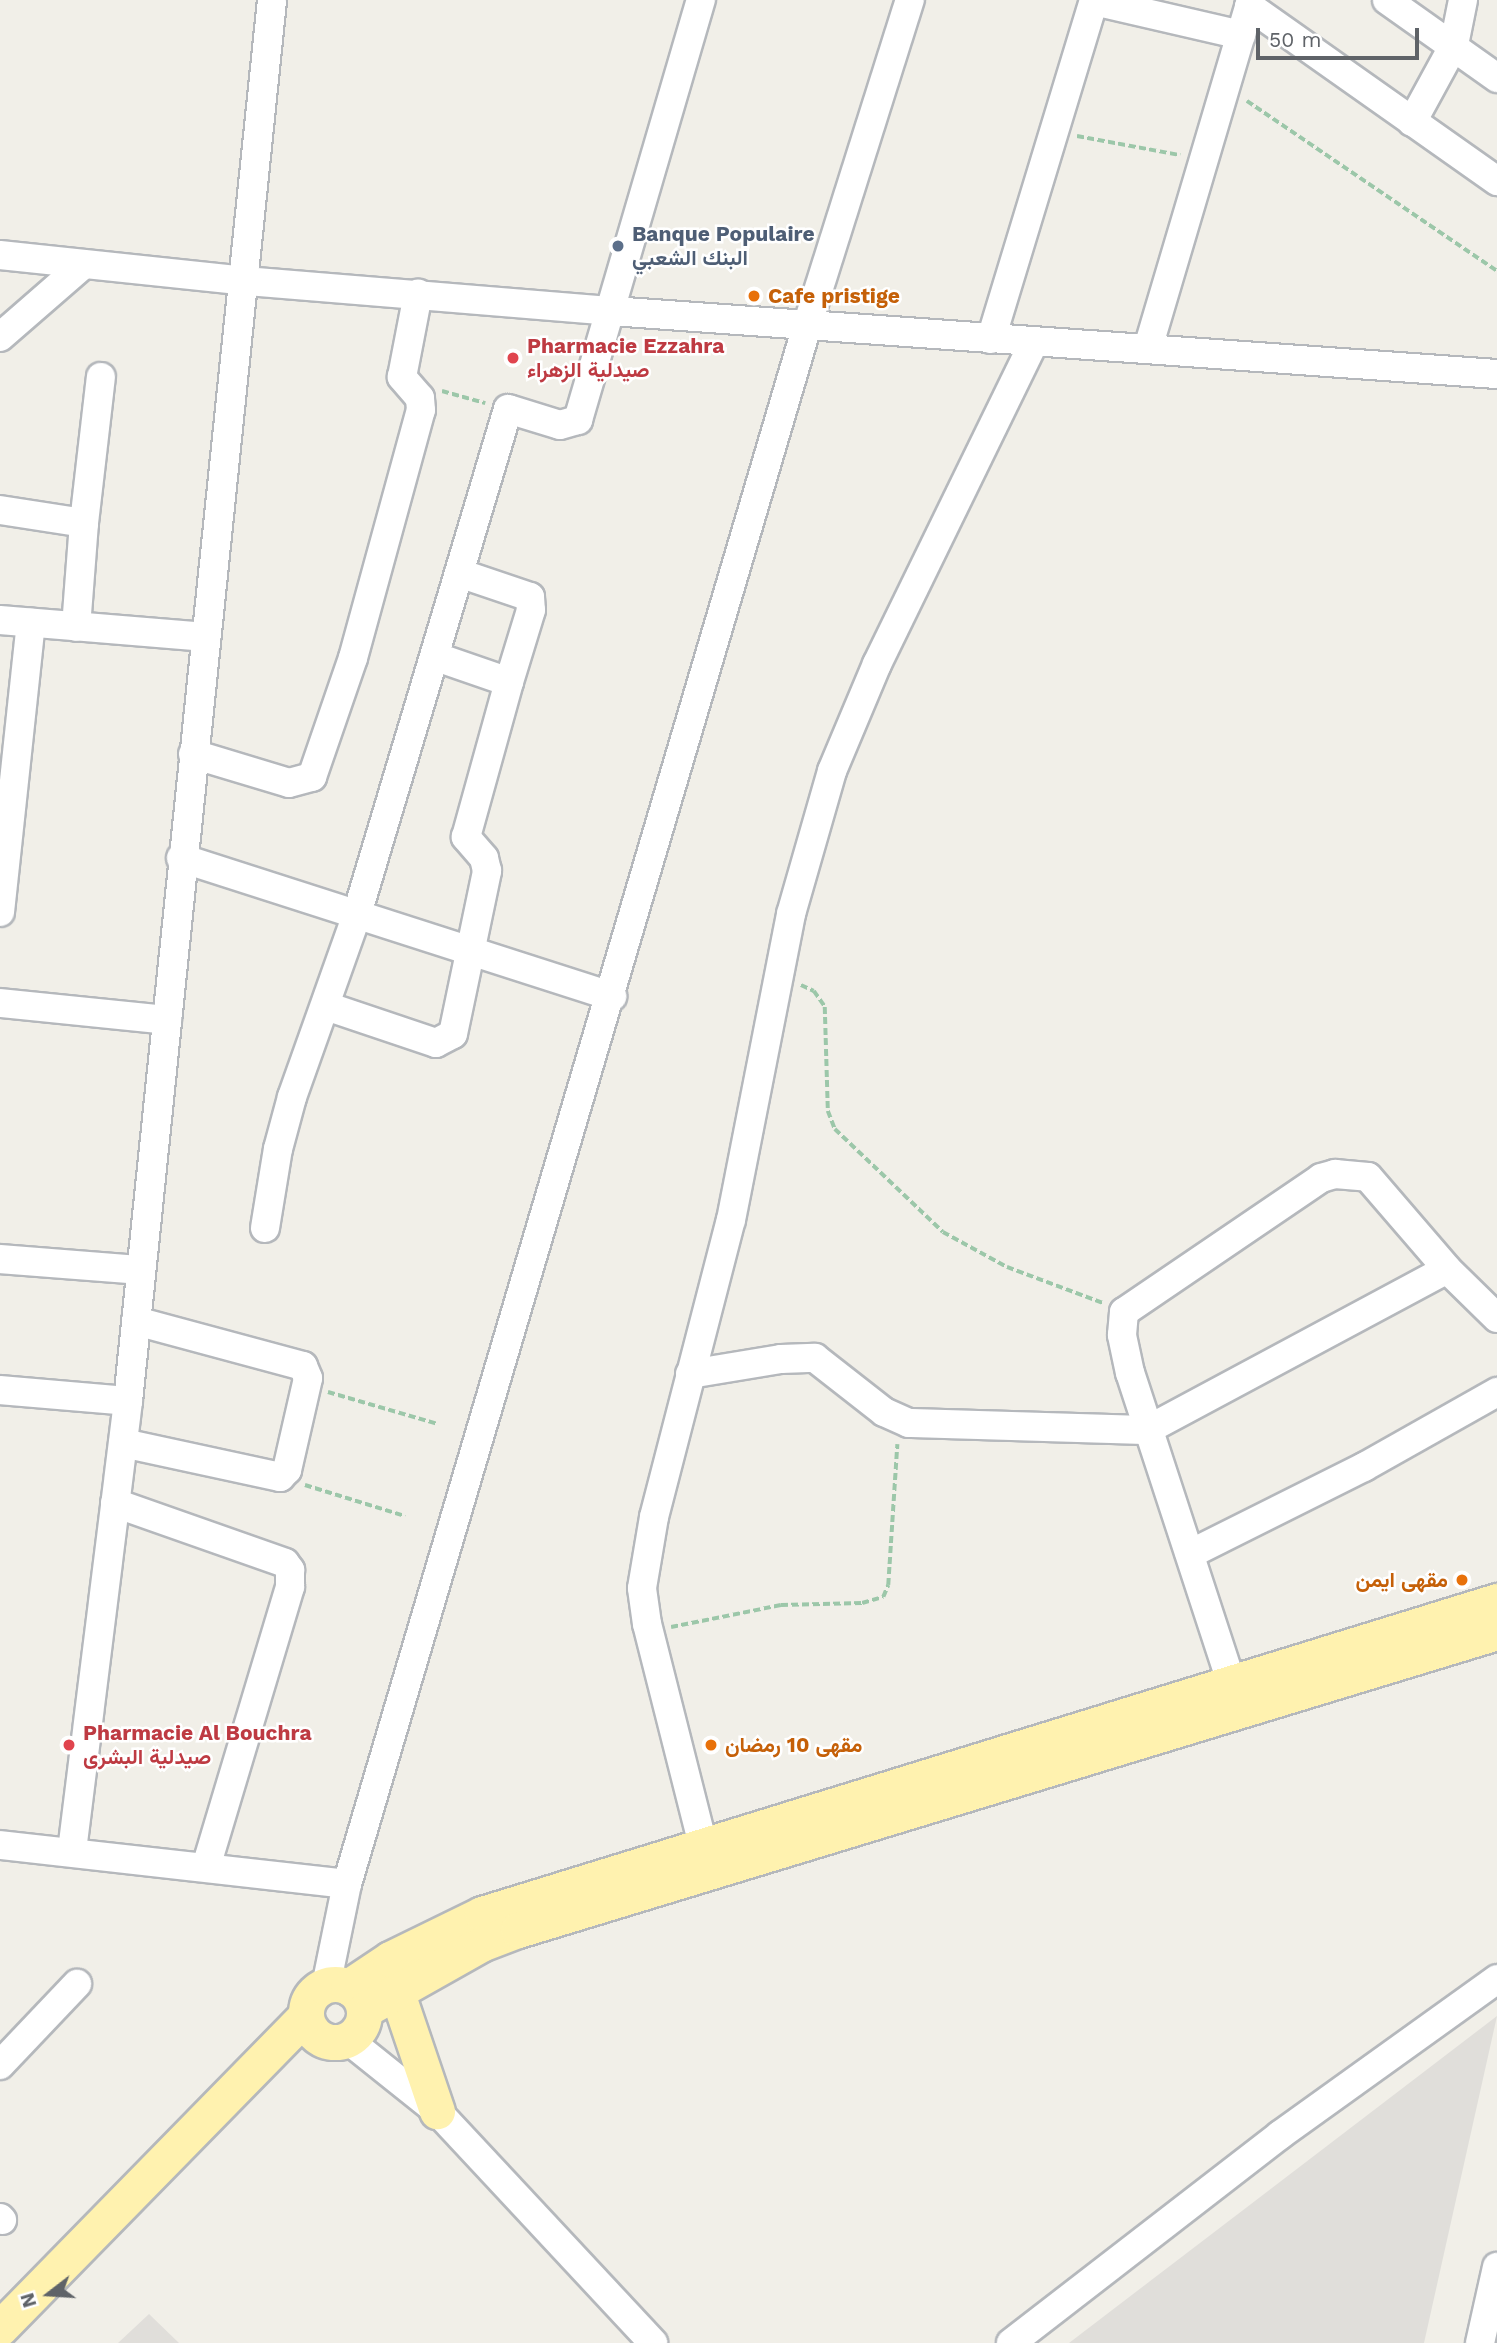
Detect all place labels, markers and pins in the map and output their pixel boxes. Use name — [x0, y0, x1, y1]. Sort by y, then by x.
place label: Banque Populaire البنك الشعبي — [632, 221, 815, 271]
marker: Banque Populaire البنك الشعبي — [610, 238, 626, 254]
place label: Cafe pristige — [768, 283, 900, 309]
marker: Cafe pristige — [746, 288, 762, 304]
place label: Pharmacie Ezzahra صيدلية الزهراء — [527, 333, 724, 383]
marker: Pharmacie Ezzahra صيدلية الزهراء — [505, 350, 521, 366]
place label: مقهى ايمن — [1355, 1567, 1448, 1593]
marker: مقهى ايمن — [1454, 1572, 1470, 1588]
place label: Pharmacie Al Bouchra صيدلية البشرى — [83, 1720, 312, 1770]
place label: مقهى 10 رمضان — [725, 1732, 862, 1758]
marker: Pharmacie Al Bouchra صيدلية البشرى — [61, 1737, 77, 1753]
marker: مقهى 10 رمضان — [703, 1737, 719, 1753]

